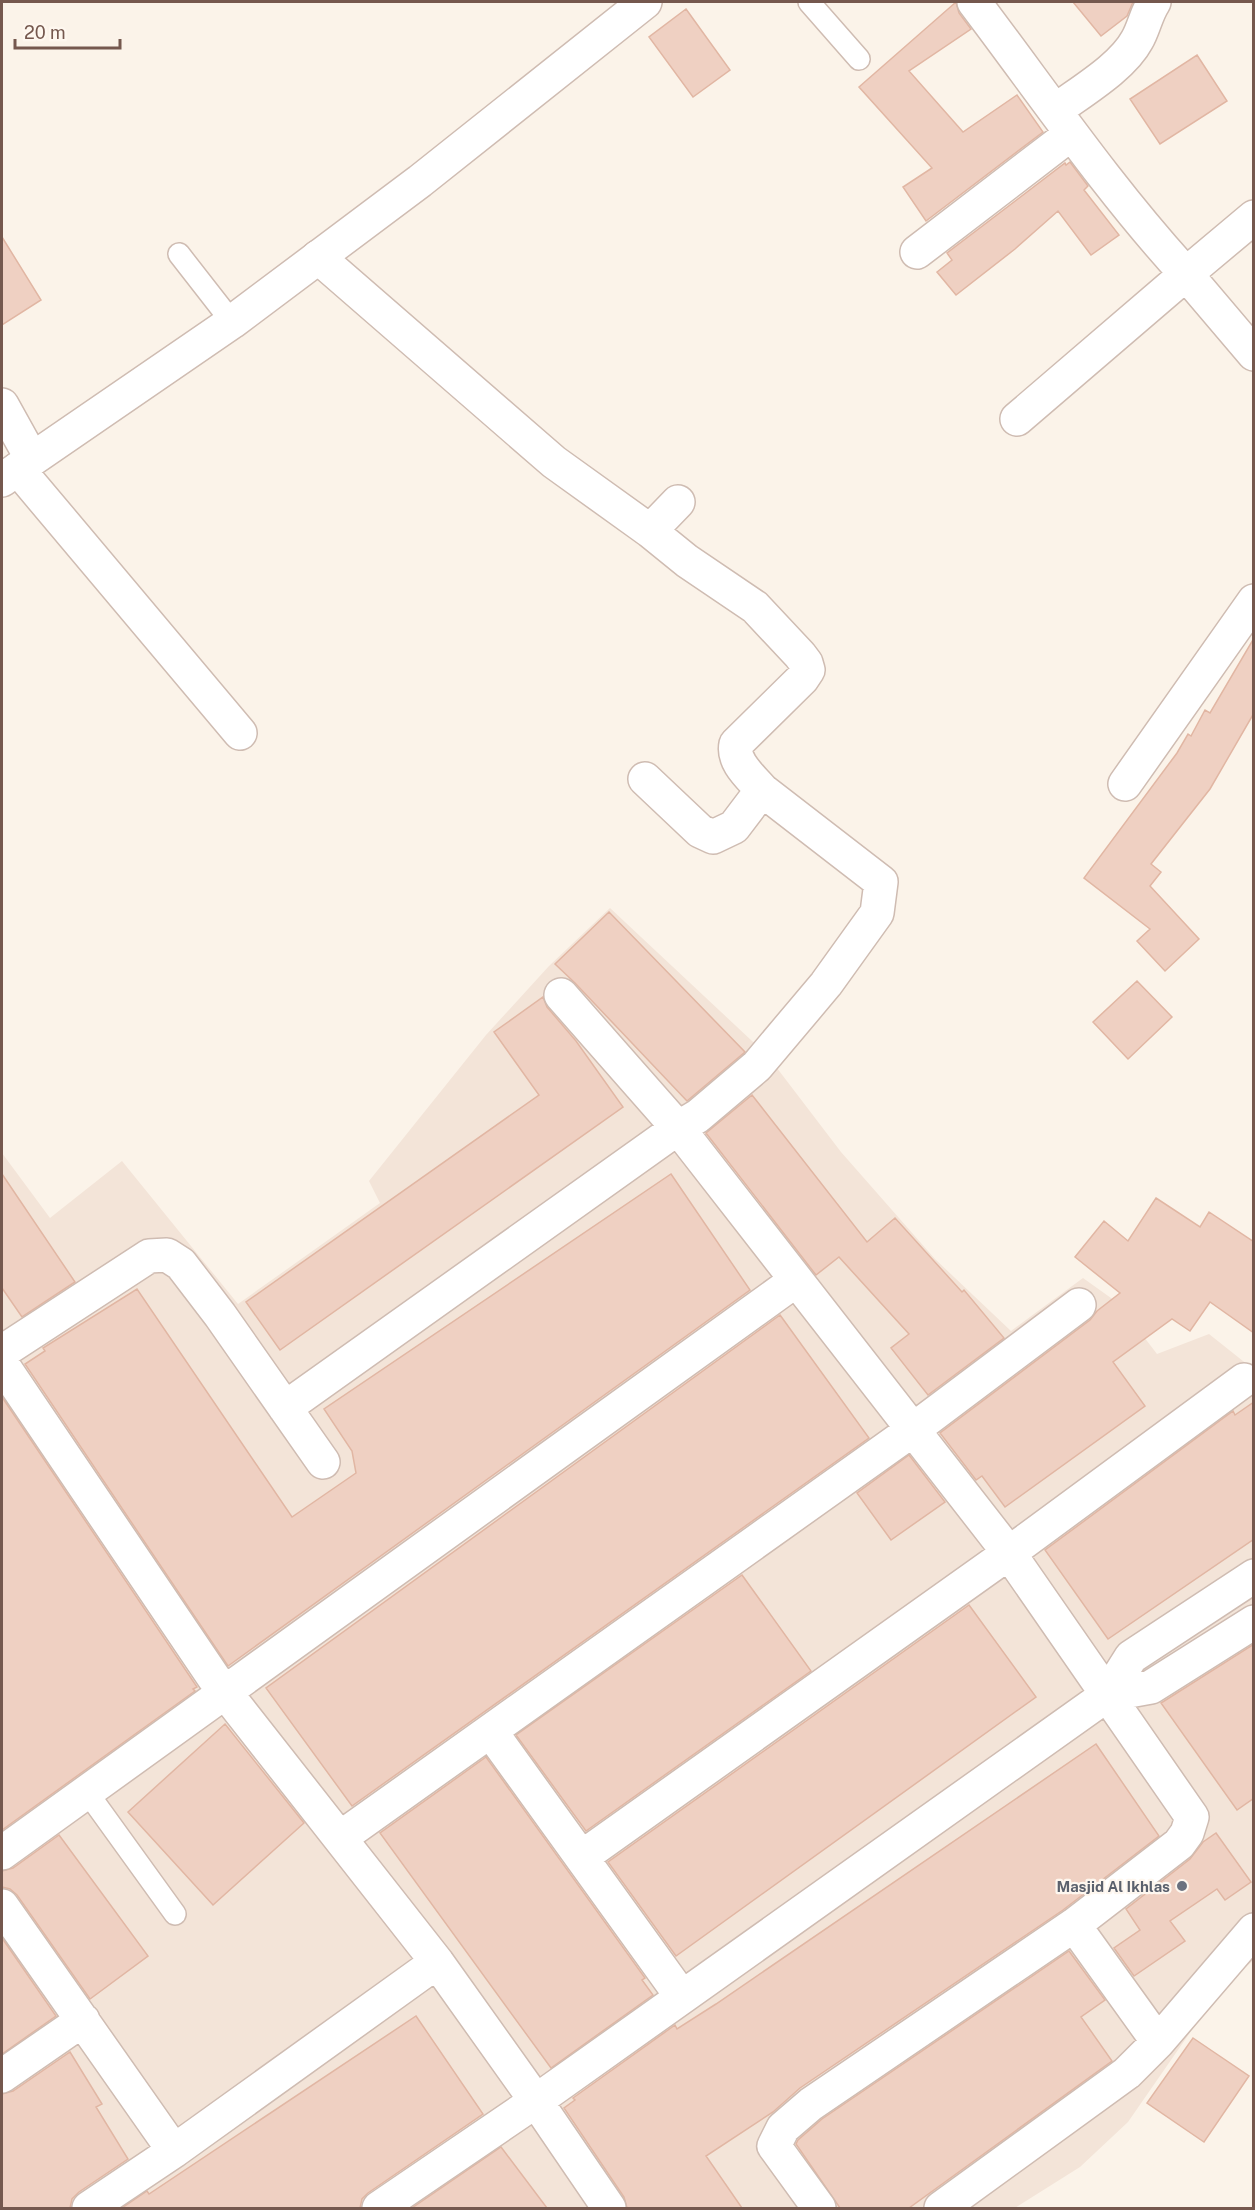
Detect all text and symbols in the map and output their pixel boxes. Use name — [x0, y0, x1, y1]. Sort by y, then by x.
scale bar — [15, 12, 120, 50]
text: 20 m — [24, 22, 66, 43]
place label: Masjid Al Ikhlas — [1056, 1878, 1170, 1895]
marker: Masjid Al Ikhlas — [1175, 1879, 1189, 1893]

